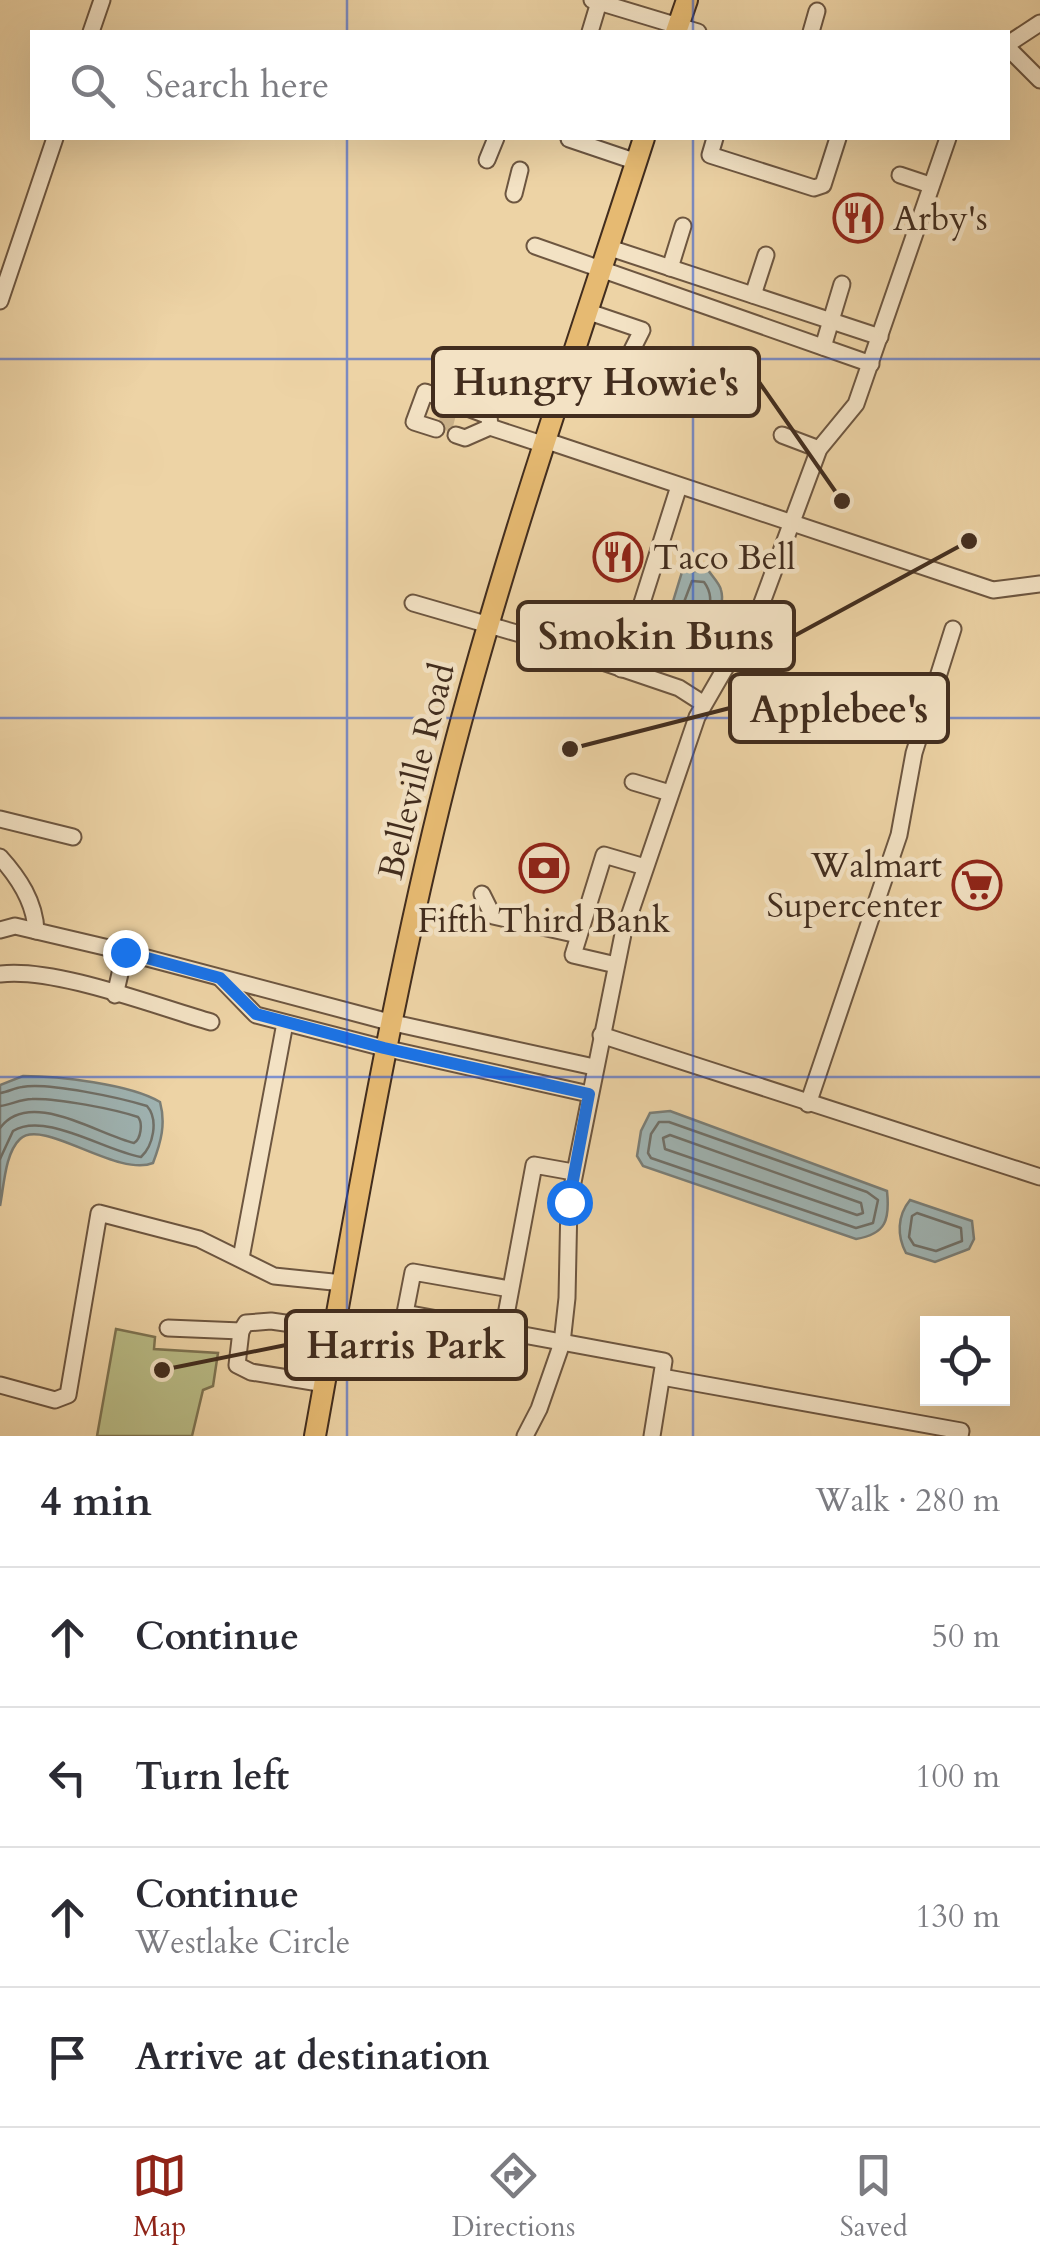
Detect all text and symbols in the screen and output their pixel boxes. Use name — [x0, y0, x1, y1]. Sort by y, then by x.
search box — [30, 30, 1010, 140]
icon: search — [65, 58, 120, 113]
text: Search here — [145, 59, 329, 111]
restaurant icon: Arby's — [832, 192, 884, 244]
place label: Arby's — [893, 195, 988, 243]
callout: Hungry Howie's — [433, 348, 759, 416]
text: Hungry Howie's — [453, 357, 739, 409]
restaurant icon: Taco Bell — [592, 531, 644, 583]
place label: Taco Bell — [653, 534, 796, 582]
callout: Smokin Buns — [518, 602, 794, 670]
text: Smokin Buns — [538, 611, 774, 663]
street label: Belleville Road — [367, 658, 467, 884]
callout: Applebee's — [730, 674, 948, 742]
text: Applebee's — [750, 684, 928, 736]
bank icon: Fifth Third Bank — [518, 842, 570, 894]
place label: Walmart Supercenter — [767, 842, 942, 930]
supermarket icon: Walmart Supercenter — [951, 859, 1003, 911]
place label: Fifth Third Bank — [417, 897, 671, 945]
route end — [103, 930, 149, 976]
route start — [547, 1180, 593, 1226]
callout: Harris Park — [286, 1311, 526, 1379]
map controls — [920, 1316, 1010, 1406]
button: locate — [920, 1316, 1010, 1406]
text: Harris Park — [306, 1320, 506, 1372]
text: 4 min — [40, 1473, 152, 1530]
text: Walk · 280 m — [815, 1479, 1000, 1523]
icon: ahead — [40, 1610, 95, 1665]
text: Continue — [135, 1611, 299, 1663]
text: 50 m — [932, 1615, 1000, 1659]
icon: left — [40, 1750, 95, 1805]
text: Turn left — [135, 1751, 289, 1803]
text: 100 m — [915, 1755, 1000, 1799]
text: Continue — [135, 1869, 299, 1921]
icon: ahead — [40, 1890, 95, 1945]
text: 130 m — [915, 1895, 1000, 1939]
text: Westlake Circle — [135, 1921, 350, 1965]
icon: arrive — [40, 2030, 95, 2085]
text: Arrive at destination — [135, 2031, 490, 2083]
tab: Map — [132, 2148, 187, 2246]
tab: Directions — [452, 2148, 575, 2246]
tab: Saved — [840, 2148, 908, 2246]

